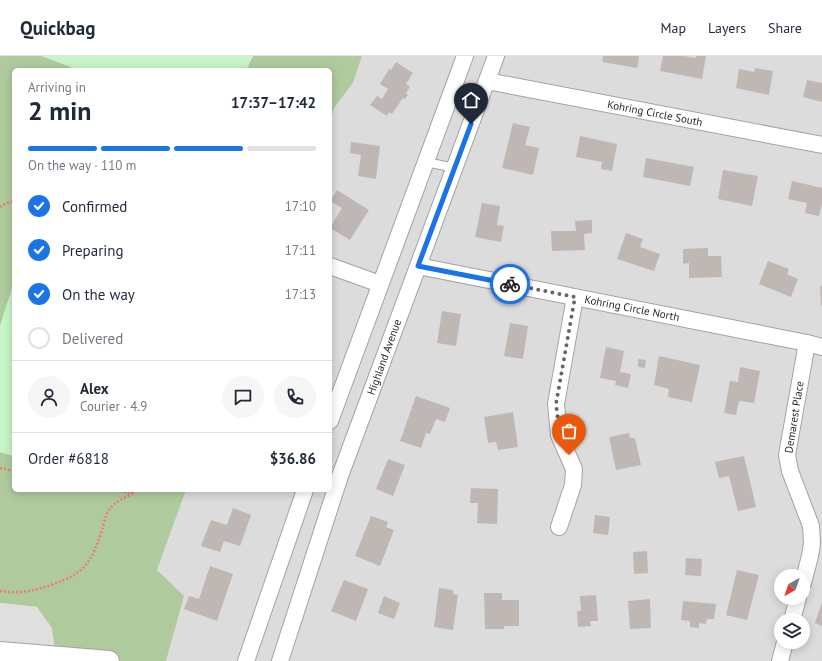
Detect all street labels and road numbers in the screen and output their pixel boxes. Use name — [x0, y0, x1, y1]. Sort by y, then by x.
street label: Kohring Circle South — [606, 97, 704, 129]
street label: Kohring Circle North — [583, 292, 681, 324]
street label: Highland Avenue — [364, 317, 404, 397]
street label: Demarest Place — [781, 380, 807, 454]

